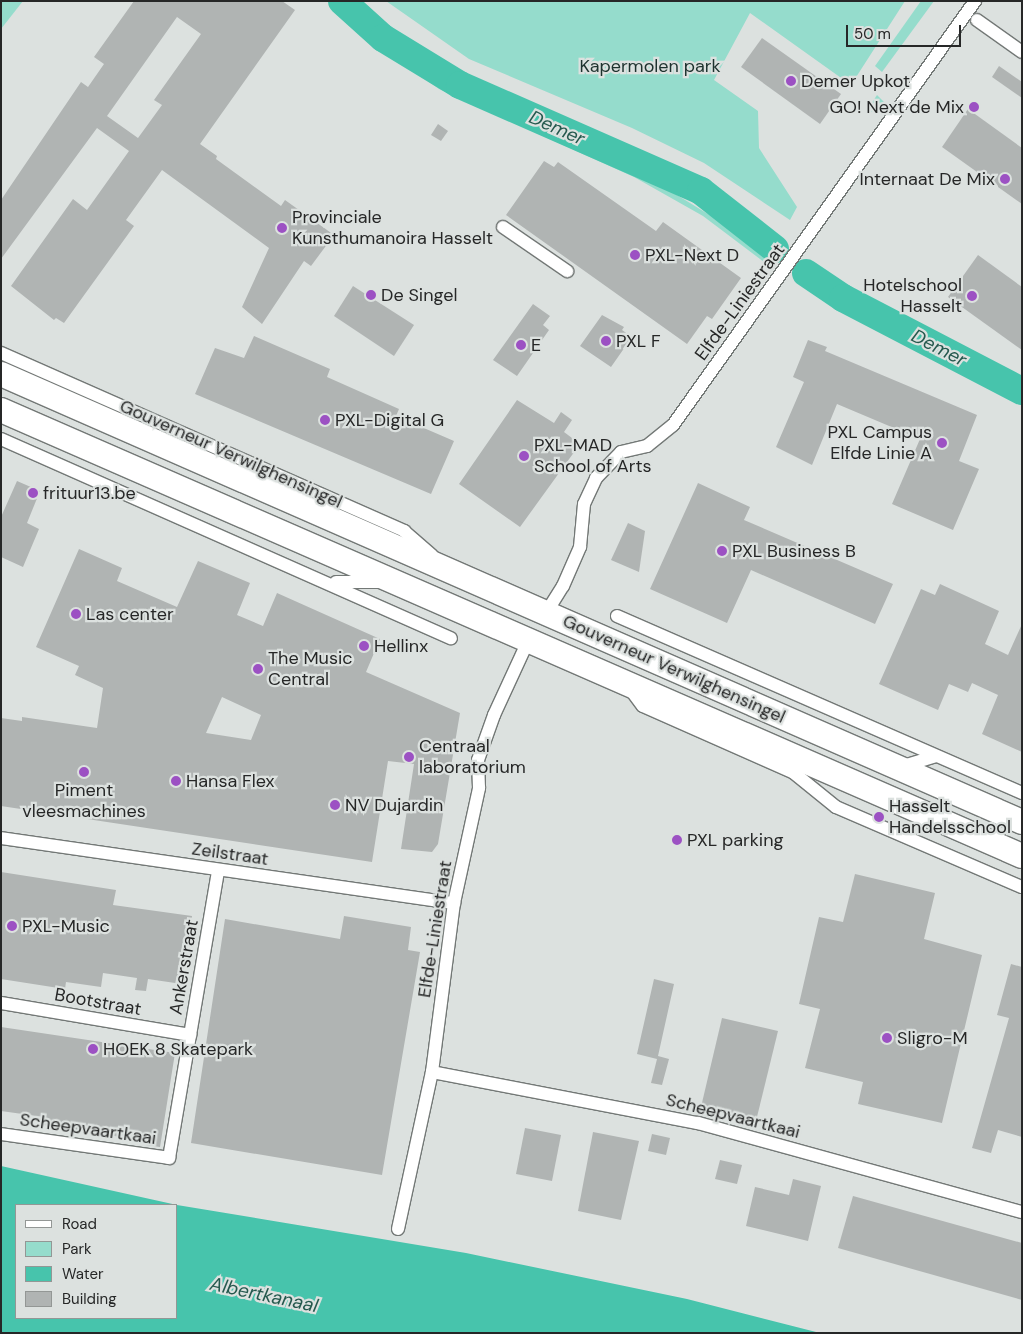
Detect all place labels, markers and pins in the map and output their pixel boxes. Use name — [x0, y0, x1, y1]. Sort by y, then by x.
place label: Demer Upkot — [801, 70, 910, 92]
marker: Demer Upkot — [785, 75, 797, 87]
place label: GO! Next de Mix — [829, 96, 964, 118]
marker: GO! Next de Mix — [968, 101, 980, 113]
place label: Internaat De Mix — [859, 168, 995, 190]
marker: Internaat De Mix — [999, 173, 1011, 185]
place label: Provinciale Kunsthumanoira Hasselt — [292, 207, 493, 250]
marker: Provinciale Kunsthumanoira Hasselt — [276, 222, 288, 234]
place label: PXL-Next D — [645, 244, 739, 266]
marker: PXL-Next D — [629, 249, 641, 261]
place label: Hotelschool Hasselt — [863, 275, 962, 318]
place label: De Singel — [381, 284, 457, 306]
marker: De Singel — [365, 289, 377, 301]
marker: Hotelschool Hasselt — [966, 290, 978, 302]
place label: PXL F — [616, 330, 661, 352]
place label: E — [531, 334, 541, 356]
marker: PXL F — [600, 335, 612, 347]
marker: E — [515, 339, 527, 351]
place label: PXL-Digital G — [335, 409, 444, 431]
marker: PXL-Digital G — [319, 414, 331, 426]
place label: PXL Campus Elfde Linie A — [828, 422, 932, 464]
place label: PXL-MAD School of Arts — [534, 435, 652, 478]
marker: PXL Campus Elfde Linie A — [936, 437, 948, 449]
marker: PXL-MAD School of Arts — [518, 450, 530, 462]
place label: frituur13.be — [43, 482, 136, 504]
marker: frituur13.be — [27, 487, 39, 499]
place label: PXL Business B — [732, 540, 856, 562]
marker: PXL Business B — [716, 545, 728, 557]
place label: Las center — [86, 603, 174, 625]
marker: Las center — [70, 608, 82, 620]
place label: Hellinx — [374, 635, 428, 657]
marker: Hellinx — [358, 640, 370, 652]
place label: The Music Central — [268, 648, 353, 691]
marker: The Music Central — [252, 663, 264, 675]
place label: Centraal laboratorium — [419, 736, 526, 779]
marker: Centraal laboratorium — [403, 751, 415, 763]
marker: Piment vleesmachines — [78, 766, 90, 778]
place label: Hansa Flex — [186, 770, 274, 792]
marker: Hansa Flex — [170, 775, 182, 787]
place label: Piment vleesmachines — [22, 780, 146, 822]
place label: NV Dujardin — [345, 794, 443, 816]
place label: Hasselt Handelsschool — [889, 796, 1011, 839]
marker: NV Dujardin — [329, 799, 341, 811]
marker: Hasselt Handelsschool — [873, 811, 885, 823]
place label: PXL parking — [687, 829, 784, 851]
marker: PXL parking — [671, 834, 683, 846]
place label: PXL-Music — [22, 915, 110, 937]
marker: PXL-Music — [6, 920, 18, 932]
place label: Sligro-M — [897, 1027, 968, 1049]
marker: Sligro-M — [881, 1032, 893, 1044]
place label: HOEK 8 Skatepark — [103, 1038, 253, 1060]
marker: HOEK 8 Skatepark — [87, 1043, 99, 1055]

